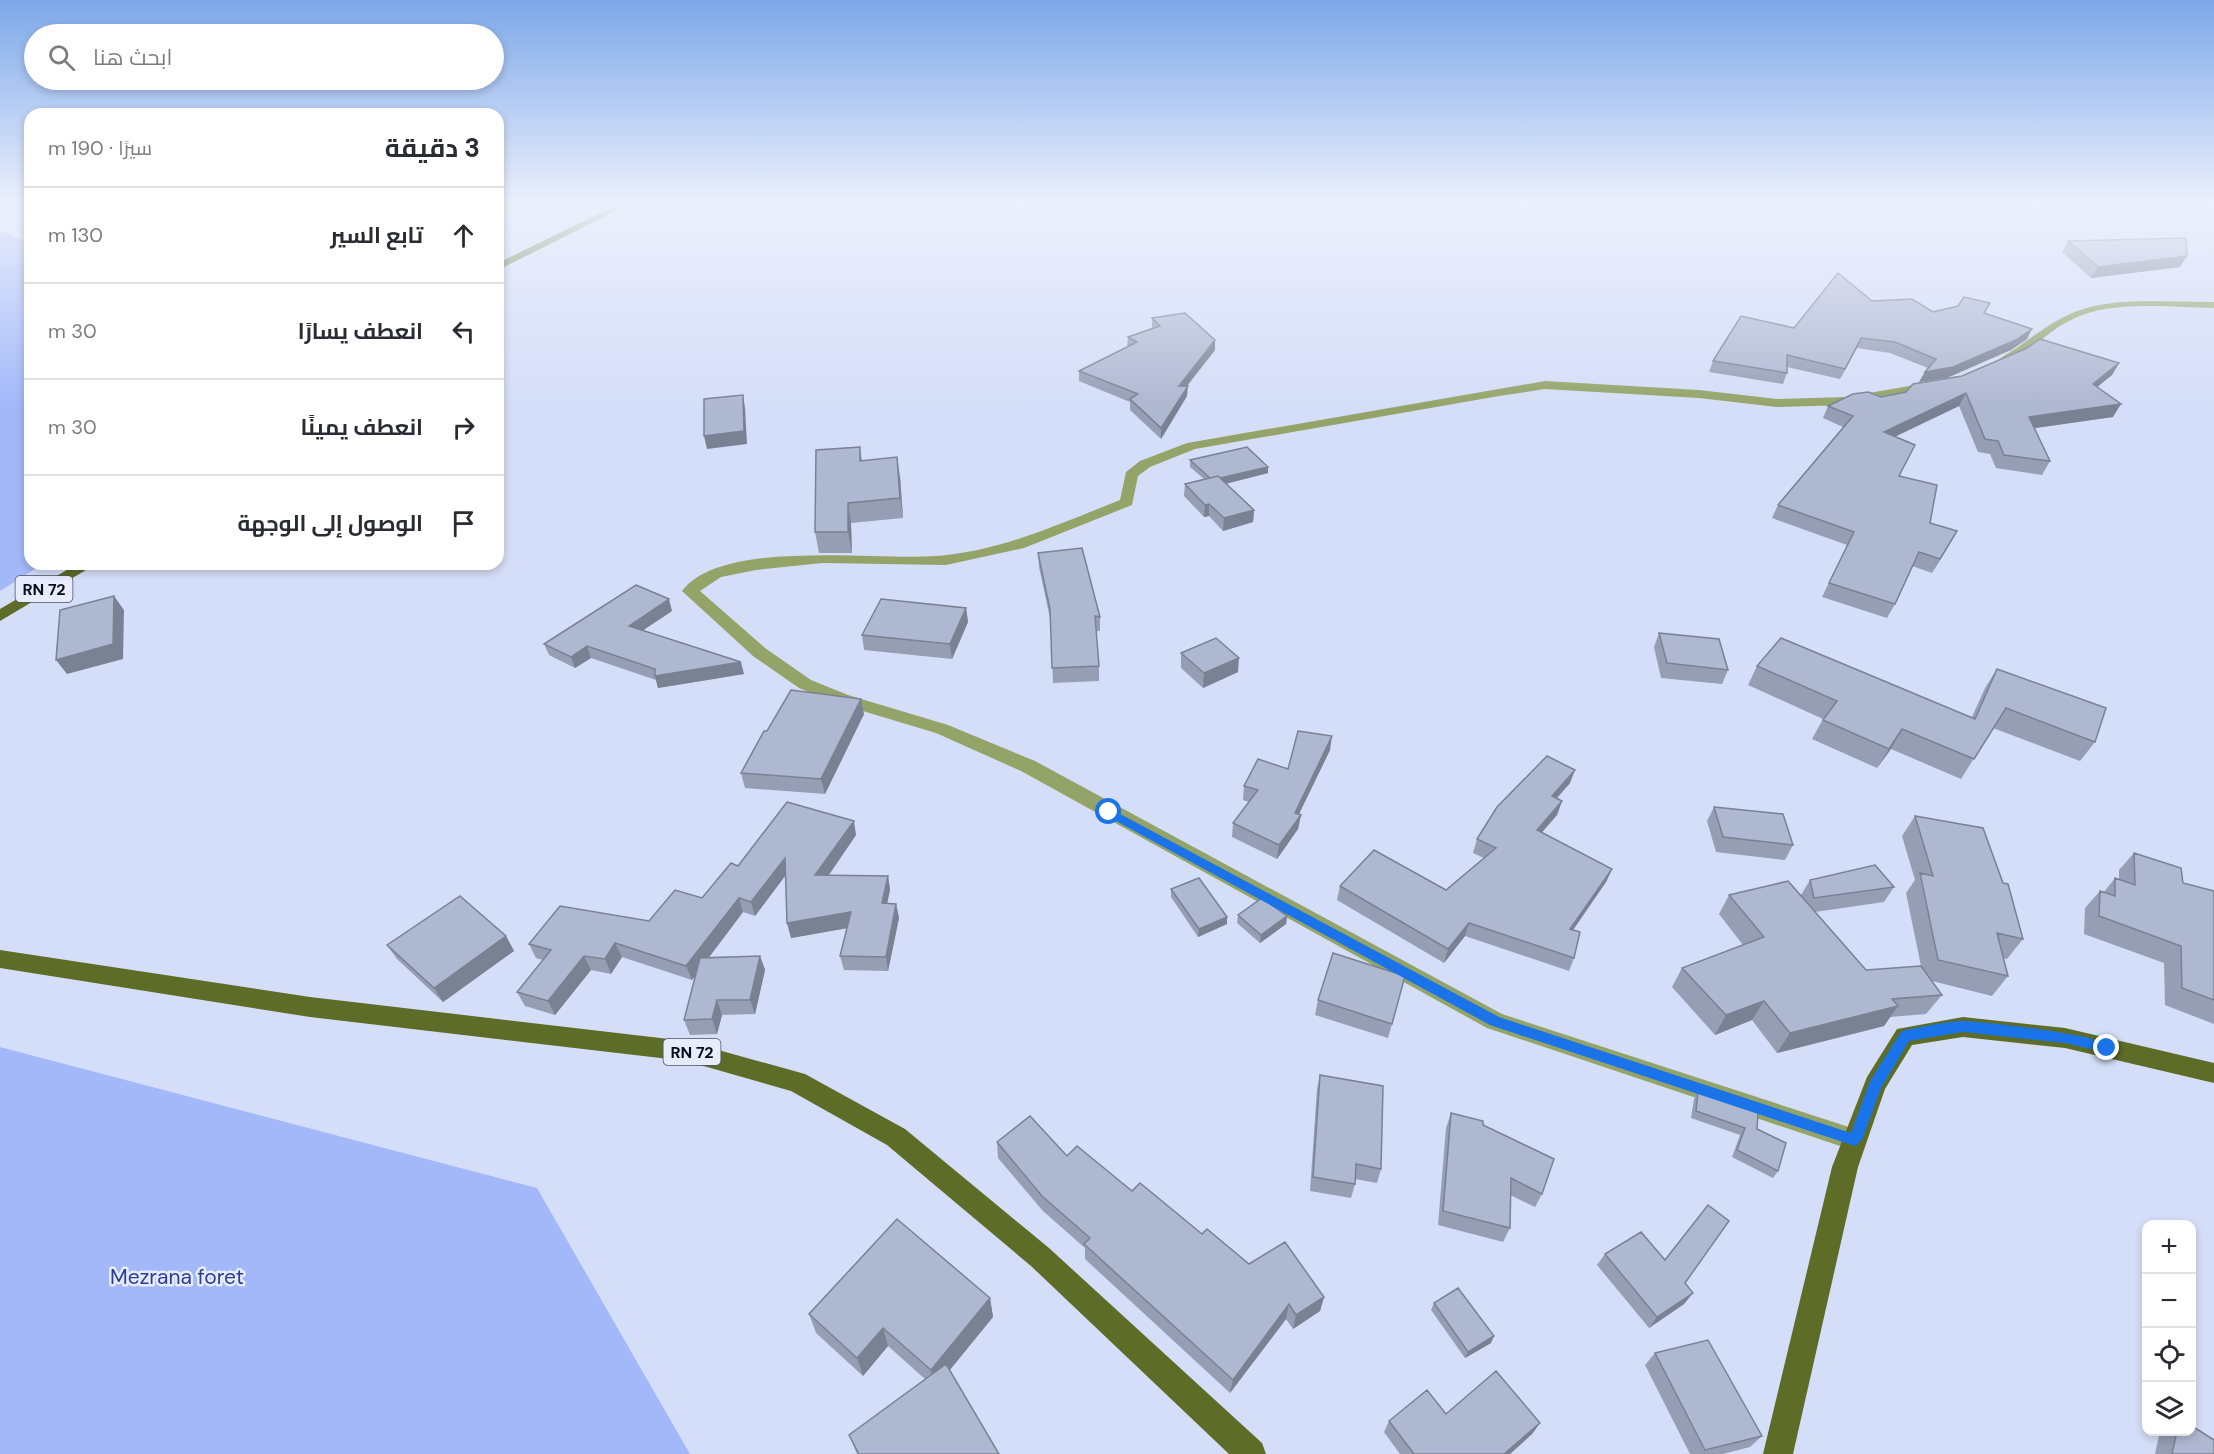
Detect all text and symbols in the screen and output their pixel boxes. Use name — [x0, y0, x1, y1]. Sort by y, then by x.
search box — [24, 24, 504, 90]
icon: search — [45, 41, 78, 74]
text: ابحث هنا — [93, 43, 172, 72]
text: 3 دقيقة — [385, 131, 480, 165]
text: سيرًا · 190 m — [48, 135, 152, 161]
icon: ahead — [447, 219, 480, 252]
text: تابع السير — [330, 221, 423, 250]
text: 130 m — [48, 222, 103, 248]
icon: left — [447, 315, 480, 348]
text: انعطف يسارًا — [298, 317, 423, 346]
text: 30 m — [48, 318, 97, 344]
icon: right — [447, 411, 480, 444]
text: انعطف يمينًا — [301, 413, 423, 442]
text: 30 m — [48, 414, 97, 440]
icon: arrive — [447, 507, 480, 540]
text: الوصول إلى الوجهة — [237, 509, 423, 538]
road number: RN 72 — [15, 576, 72, 602]
route start — [1095, 798, 1121, 824]
route end — [2093, 1034, 2119, 1060]
road number: RN 72 — [664, 1039, 720, 1065]
map controls — [2142, 1220, 2196, 1436]
button: + — [2142, 1220, 2196, 1274]
park label: Mezrana foret — [110, 1263, 244, 1291]
button: − — [2142, 1274, 2196, 1328]
button: locate — [2142, 1328, 2196, 1382]
button: layers — [2142, 1382, 2196, 1436]

